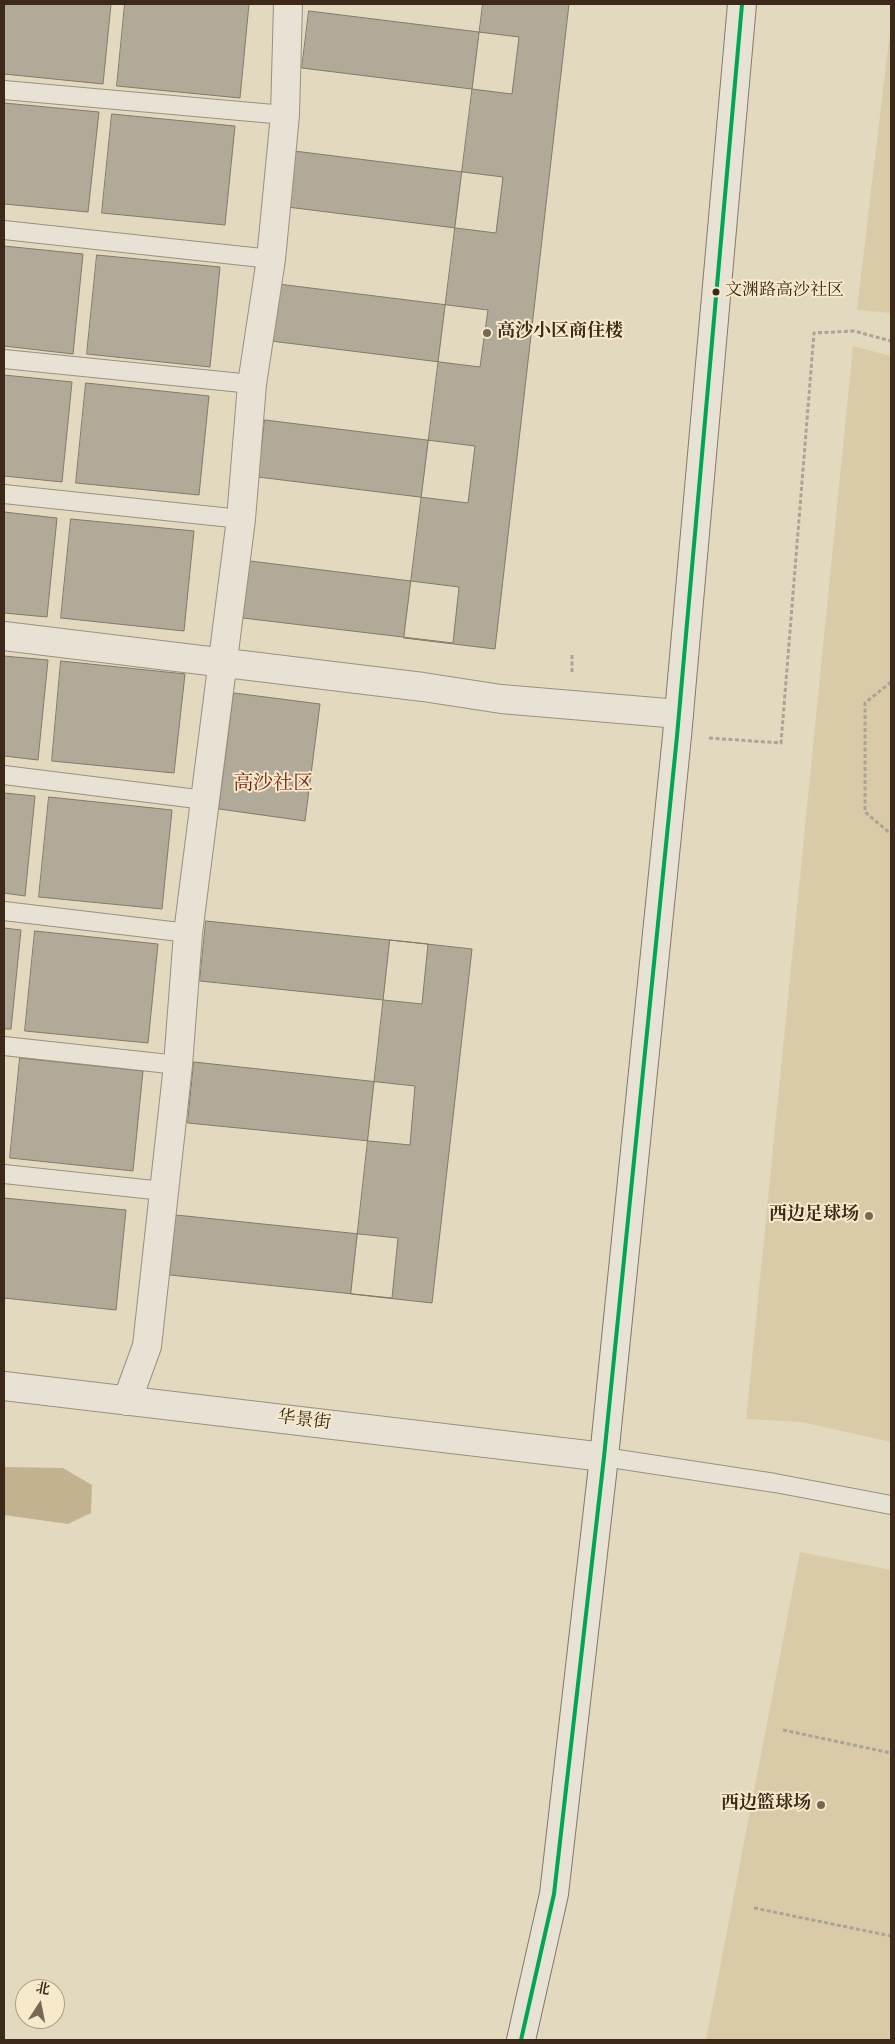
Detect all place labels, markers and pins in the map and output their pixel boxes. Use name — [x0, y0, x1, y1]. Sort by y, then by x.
place label: 文渊路高沙社区 — [725, 282, 844, 302]
marker: 文渊路高沙社区 — [711, 287, 721, 297]
place label: 高沙小区商住楼 — [497, 322, 623, 344]
marker: 高沙小区商住楼 — [481, 327, 493, 339]
place label: 西边足球场 — [769, 1205, 859, 1227]
marker: 西边足球场 — [863, 1210, 875, 1222]
place label: 西边篮球场 — [721, 1794, 811, 1816]
marker: 西边篮球场 — [815, 1799, 827, 1811]

